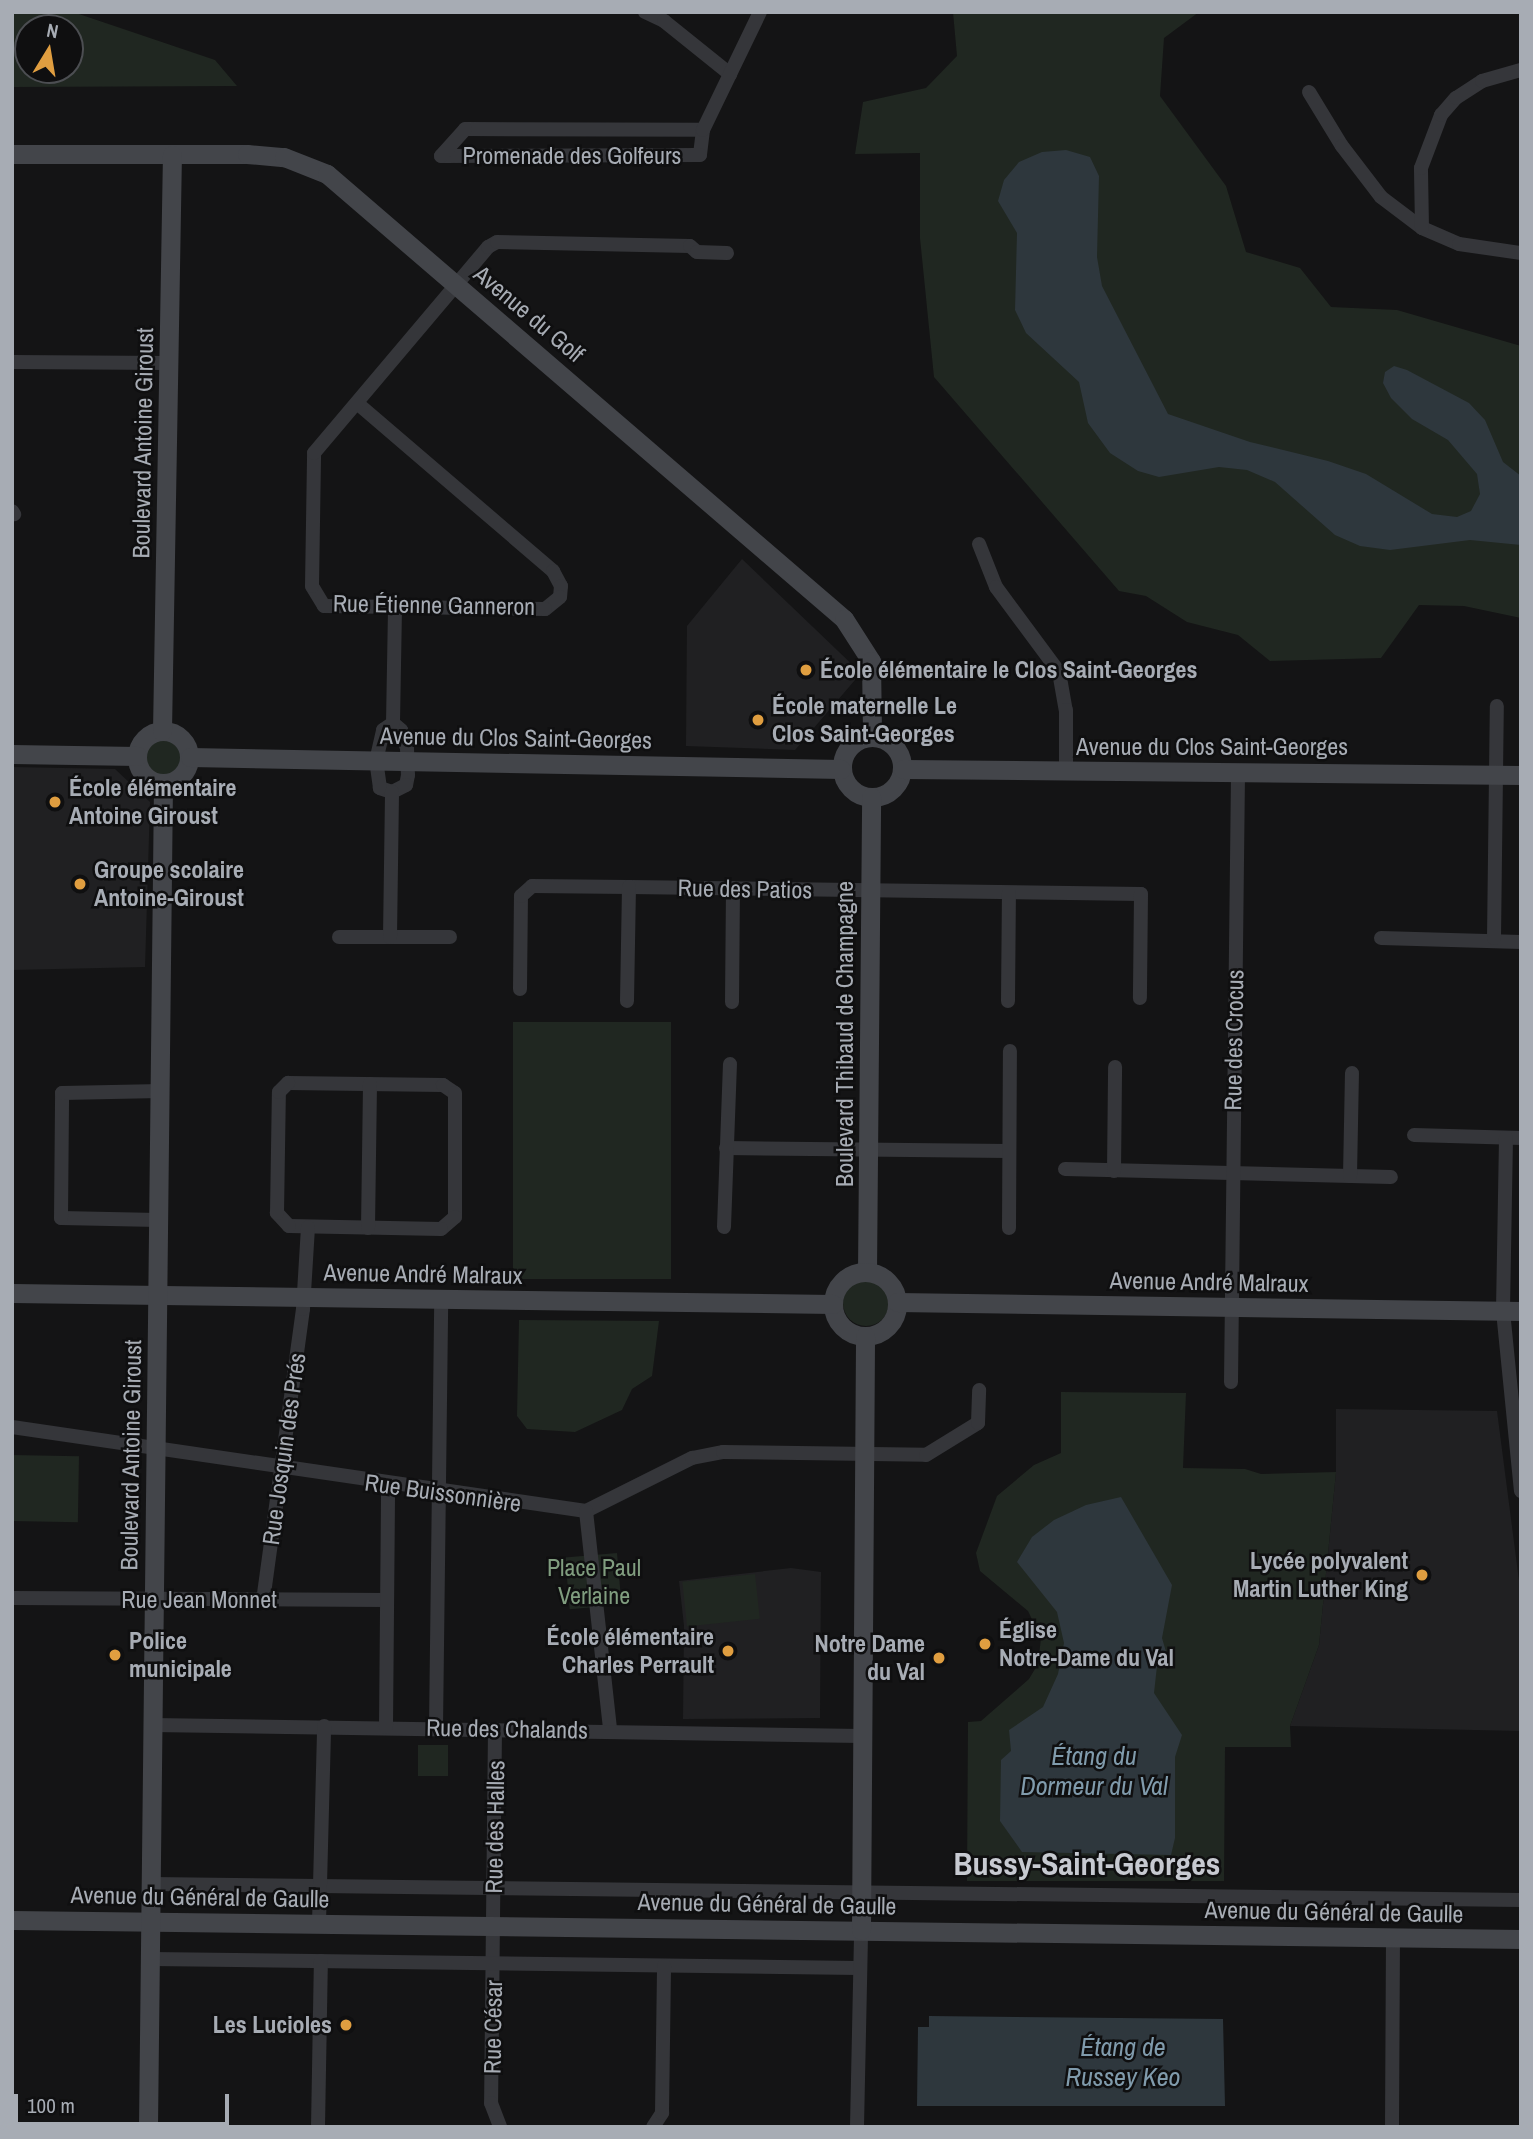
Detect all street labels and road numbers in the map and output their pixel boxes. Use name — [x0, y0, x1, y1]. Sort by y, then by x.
street label: Promenade des Golfeurs — [463, 142, 681, 170]
street label: Avenue du Golf — [468, 259, 590, 369]
street label: Boulevard Antoine Giroust — [127, 327, 159, 559]
street label: Rue Étienne Ganneron — [333, 589, 535, 621]
street label: Avenue du Clos Saint-Georges — [380, 721, 652, 755]
street label: Avenue du Clos Saint-Georges — [1076, 733, 1348, 761]
street label: Rue des Patios — [677, 873, 813, 905]
street label: Boulevard Thibaud de Champagne — [831, 881, 859, 1187]
street label: Rue des Crocus — [1218, 969, 1250, 1111]
street label: Avenue André Malraux — [323, 1258, 523, 1290]
street label: Avenue André Malraux — [1109, 1266, 1309, 1298]
street label: Boulevard Antoine Giroust — [115, 1339, 147, 1571]
street label: Rue Josquin des Prés — [256, 1351, 312, 1547]
street label: Rue Buissonnière — [363, 1468, 523, 1518]
street label: Rue Jean Monnet — [121, 1586, 277, 1614]
street label: Rue des Chalands — [426, 1713, 588, 1745]
street label: Rue des Halles — [479, 1760, 511, 1894]
street label: Avenue du Général de Gaulle — [70, 1880, 330, 1914]
street label: Avenue du Général de Gaulle — [637, 1887, 897, 1921]
street label: Avenue du Général de Gaulle — [1204, 1895, 1464, 1929]
street label: Rue César — [478, 1980, 508, 2074]

